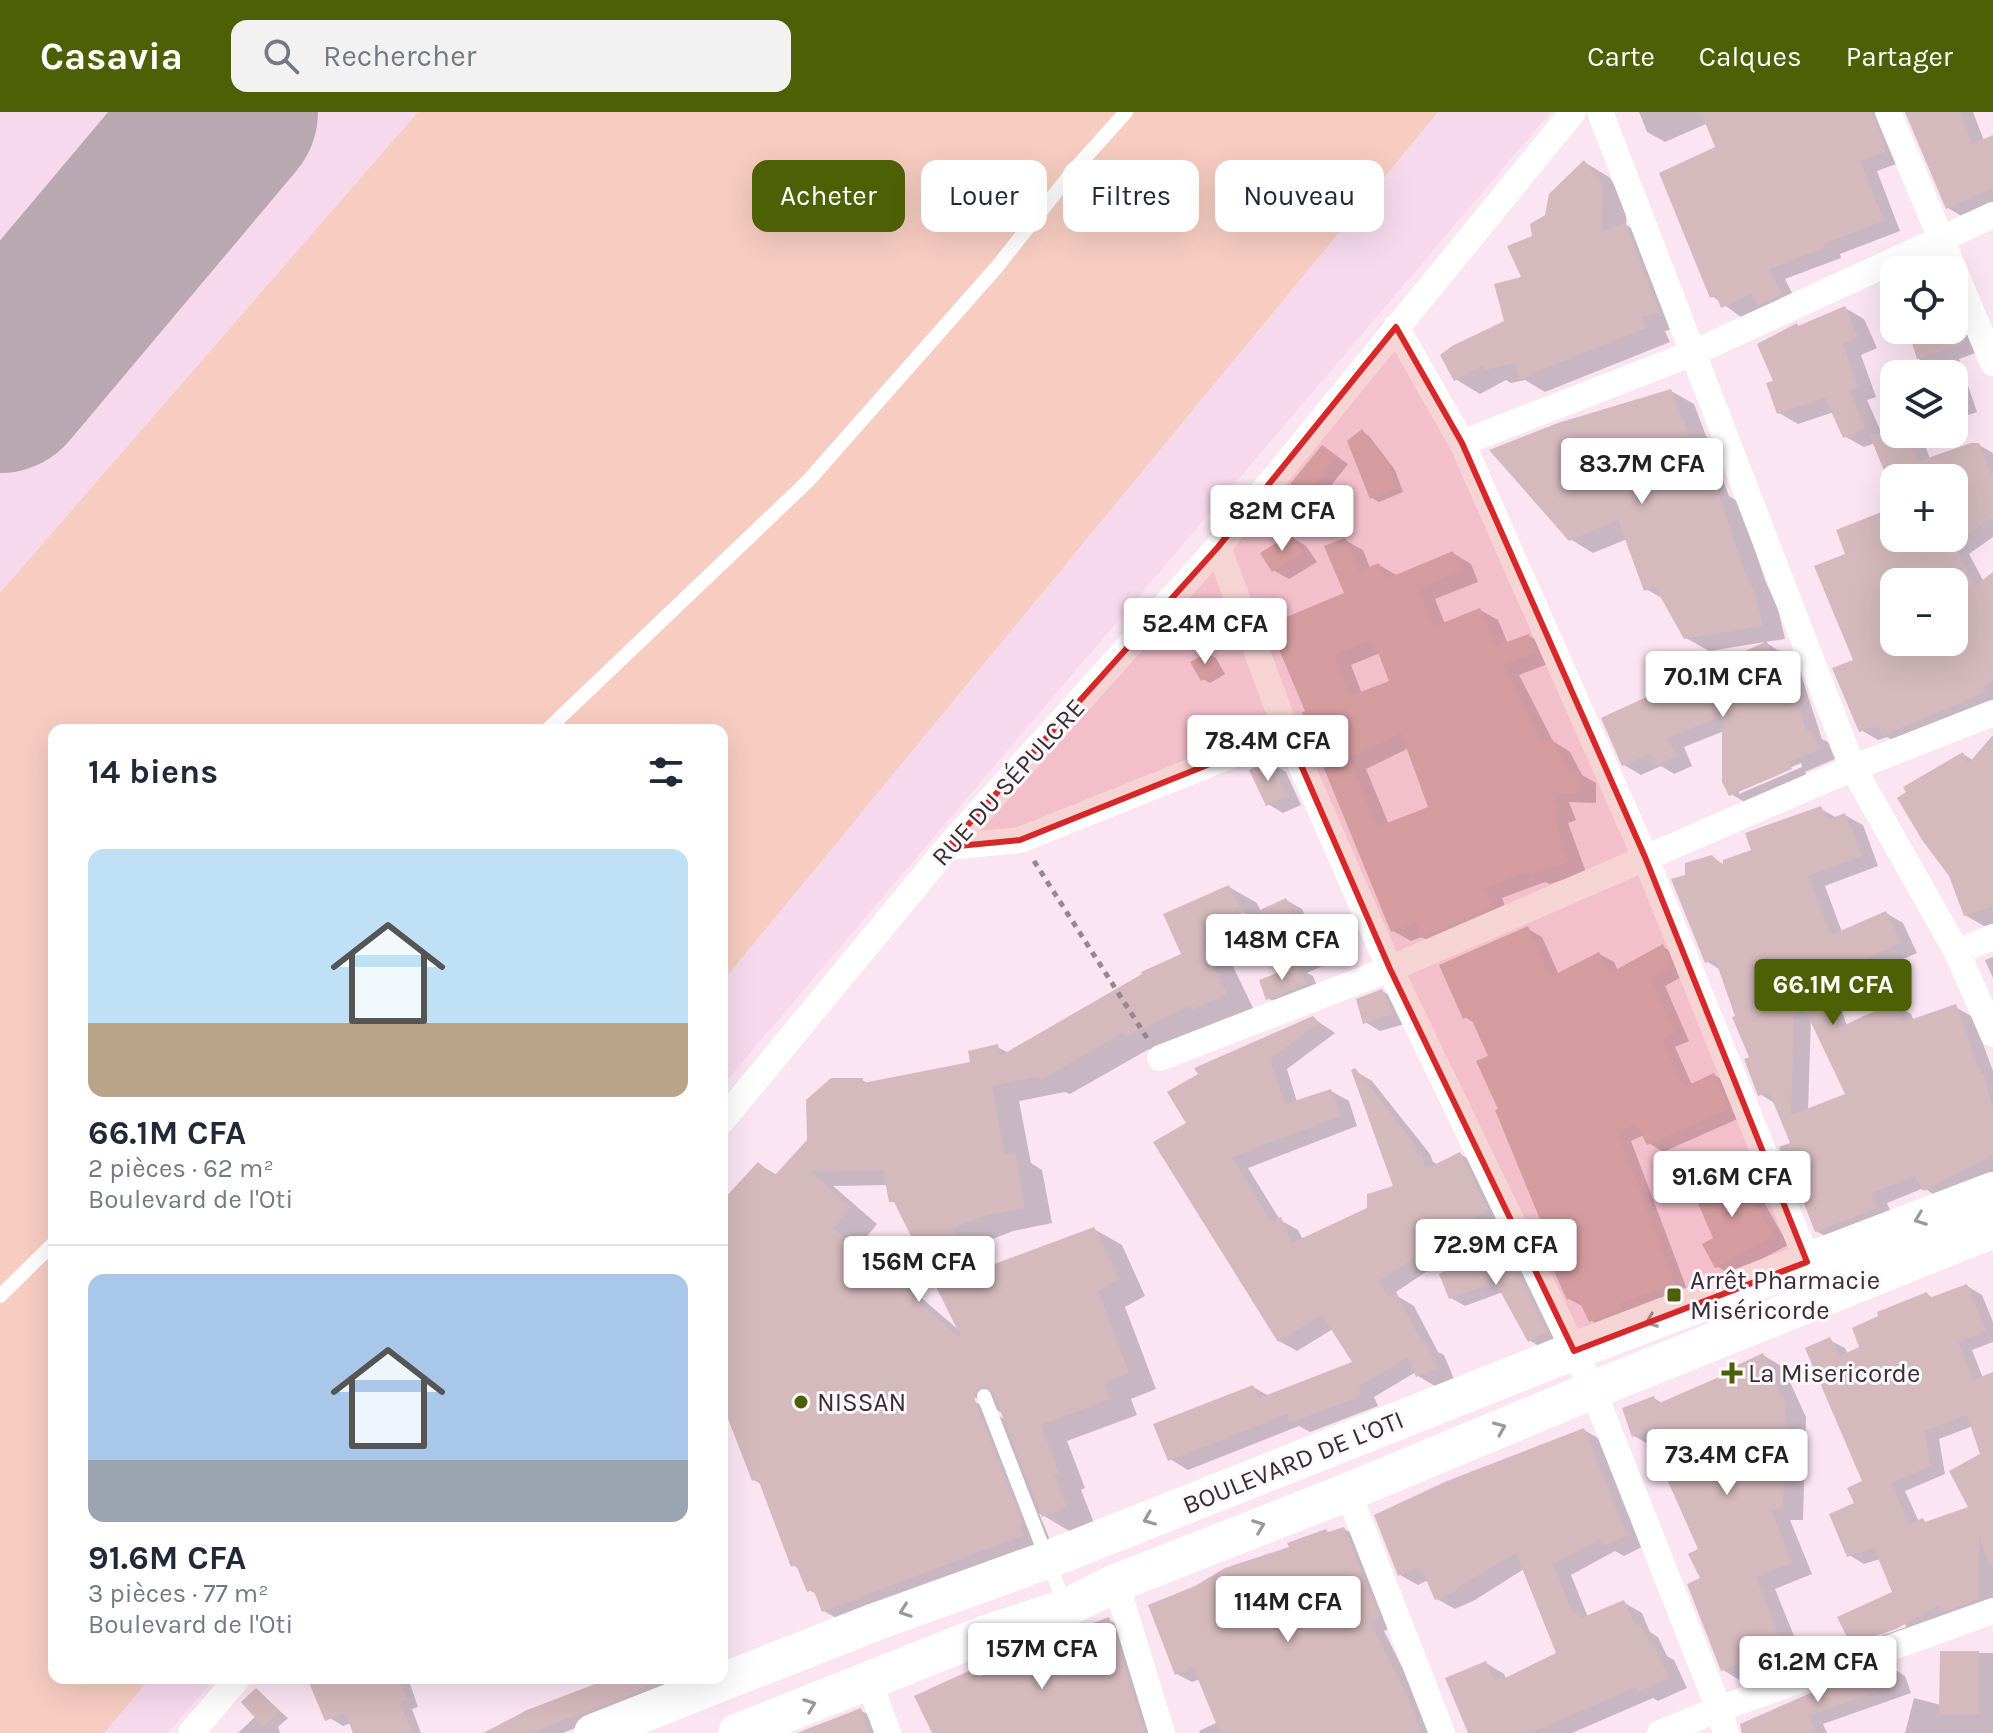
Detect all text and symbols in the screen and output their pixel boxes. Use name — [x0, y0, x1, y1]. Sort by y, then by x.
search box — [231, 20, 791, 92]
text: Casavia — [40, 34, 183, 79]
icon: search — [259, 34, 303, 78]
text: Rechercher — [323, 38, 476, 74]
text: Carte — [1587, 40, 1655, 73]
text: Calques — [1699, 40, 1802, 73]
text: Partager — [1846, 40, 1953, 73]
chip: Acheter — [752, 160, 905, 232]
chip: Louer — [921, 160, 1047, 232]
chip: Filtres — [1063, 160, 1199, 232]
chip: Nouveau — [1215, 160, 1384, 232]
map controls — [1880, 256, 1968, 656]
button: locate — [1880, 256, 1968, 344]
button: layers — [1880, 360, 1968, 448]
pin: 83.7M CFA — [1550, 438, 1734, 506]
text: 83.7M CFA — [1579, 448, 1705, 479]
button: + — [1880, 464, 1968, 552]
pin: 82M CFA — [1208, 485, 1356, 553]
text: 82M CFA — [1228, 495, 1336, 526]
button: − — [1880, 568, 1968, 656]
pin: 52.4M CFA — [1113, 598, 1297, 666]
text: 52.4M CFA — [1142, 608, 1268, 639]
pin: 70.1M CFA — [1631, 651, 1815, 719]
text: 70.1M CFA — [1664, 661, 1782, 692]
street label: RUE DU SÉPULCRE — [924, 692, 1092, 872]
pin: 78.4M CFA — [1176, 715, 1360, 783]
text: 78.4M CFA — [1205, 725, 1331, 756]
icon: filters — [644, 750, 688, 794]
text: 14 biens — [88, 752, 218, 792]
icon: home — [316, 901, 460, 1045]
pin: 148M CFA — [1199, 914, 1365, 982]
text: 148M CFA — [1224, 924, 1340, 955]
pin: 66.1M CFA — [1741, 959, 1925, 1027]
text: 66.1M CFA — [1773, 969, 1894, 1000]
text: 66.1M CFA — [88, 1113, 246, 1153]
pin: 91.6M CFA — [1640, 1151, 1824, 1219]
text: 2 pièces · 62 m² — [88, 1153, 274, 1184]
text: 91.6M CFA — [1671, 1161, 1793, 1192]
text: Boulevard de l'Oti — [88, 1184, 293, 1215]
one-way arrow — [1914, 1209, 1928, 1226]
pin: 72.9M CFA — [1404, 1219, 1588, 1287]
text: 72.9M CFA — [1434, 1229, 1558, 1260]
pin: 156M CFA — [836, 1236, 1002, 1304]
text: 156M CFA — [862, 1246, 976, 1277]
place label: Arrêt Pharmacie Miséricorde — [1690, 1265, 1880, 1326]
marker: Arrêt Pharmacie Miséricorde — [1665, 1286, 1683, 1304]
one-way arrow — [1645, 1311, 1659, 1328]
icon: home — [316, 1326, 460, 1470]
place label: La Misericorde — [1748, 1358, 1920, 1389]
marker: La Misericorde — [1723, 1364, 1741, 1382]
place label: NISSAN — [817, 1387, 906, 1418]
marker: NISSAN — [792, 1393, 810, 1411]
street label: BOULEVARD DE L'OTI — [1178, 1404, 1408, 1521]
one-way arrow — [1492, 1422, 1506, 1438]
pin: 73.4M CFA — [1635, 1429, 1819, 1497]
text: 73.4M CFA — [1665, 1439, 1789, 1470]
one-way arrow — [1143, 1510, 1157, 1526]
one-way arrow — [1251, 1519, 1265, 1536]
text: 91.6M CFA — [88, 1538, 246, 1578]
pin: 114M CFA — [1205, 1576, 1371, 1644]
text: 3 pièces · 77 m² — [88, 1578, 269, 1609]
text: 114M CFA — [1234, 1586, 1342, 1617]
one-way arrow — [899, 1601, 913, 1617]
text: Boulevard de l'Oti — [88, 1609, 293, 1640]
pin: 157M CFA — [959, 1623, 1125, 1691]
text: 157M CFA — [986, 1633, 1098, 1664]
pin: 61.2M CFA — [1726, 1636, 1910, 1704]
text: 61.2M CFA — [1758, 1646, 1878, 1677]
one-way arrow — [802, 1698, 816, 1715]

